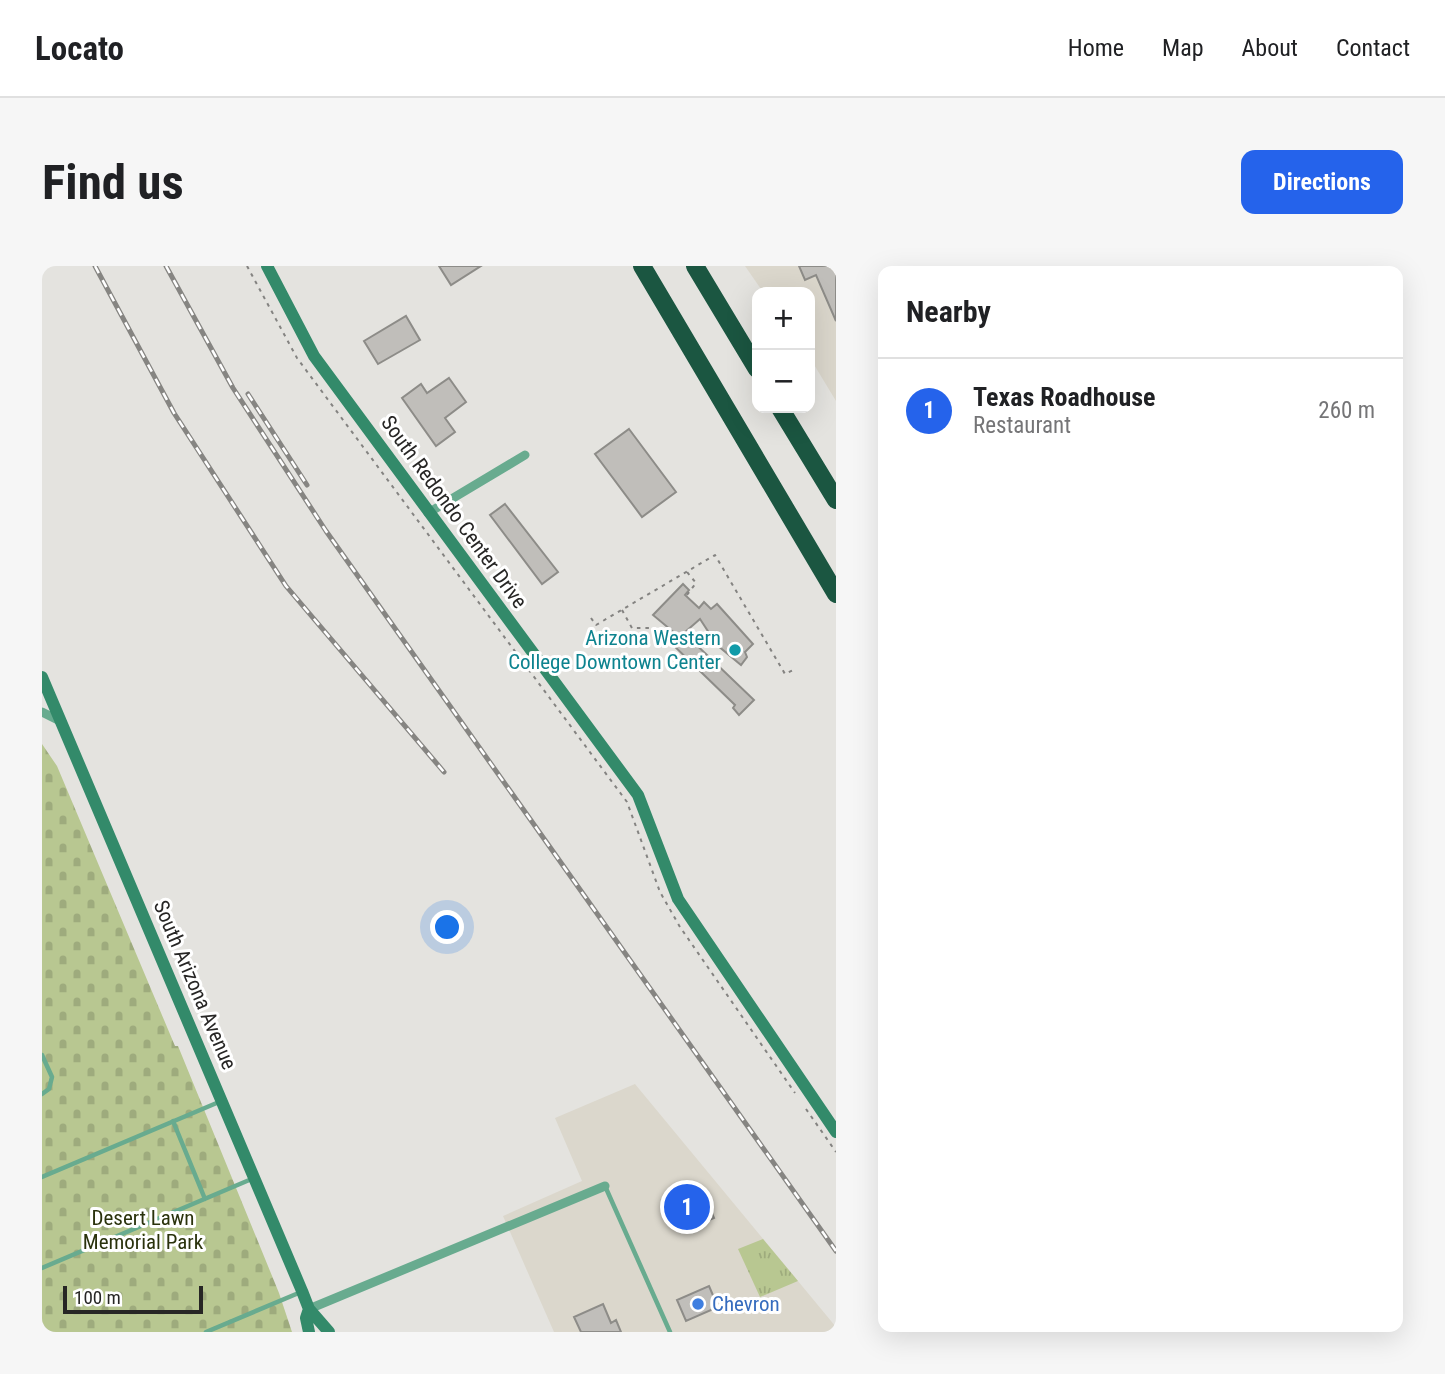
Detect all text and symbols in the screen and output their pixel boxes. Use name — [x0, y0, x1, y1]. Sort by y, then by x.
text: Locato — [35, 29, 124, 68]
text: Home — [1068, 34, 1124, 62]
text: Map — [1162, 34, 1204, 62]
text: About — [1242, 34, 1298, 62]
text: Contact — [1336, 34, 1410, 62]
button: Directions — [1241, 150, 1403, 214]
text: Find us — [42, 154, 184, 211]
map controls — [752, 287, 815, 413]
button: + — [752, 287, 815, 350]
text: Nearby — [906, 294, 991, 329]
button: − — [752, 350, 815, 413]
text: Texas Roadhouse — [973, 382, 1155, 412]
text: 1 — [923, 397, 935, 424]
text: 260 m — [1318, 397, 1375, 424]
street label: South Redondo Center Drive — [376, 411, 532, 613]
text: Restaurant — [973, 412, 1071, 439]
place label: Arizona Western College Downtown Center — [508, 626, 721, 674]
marker: Arizona Western College Downtown Center — [727, 642, 743, 658]
street label: South Arizona Avenue — [149, 897, 242, 1073]
your location — [430, 910, 464, 944]
pin: 1 — [664, 1181, 710, 1233]
park label: Desert Lawn Memorial Park — [83, 1206, 204, 1254]
scale bar — [63, 1283, 203, 1315]
text: 100 m — [74, 1286, 121, 1309]
place label: Chevron — [712, 1292, 780, 1316]
marker: Chevron — [690, 1296, 706, 1312]

